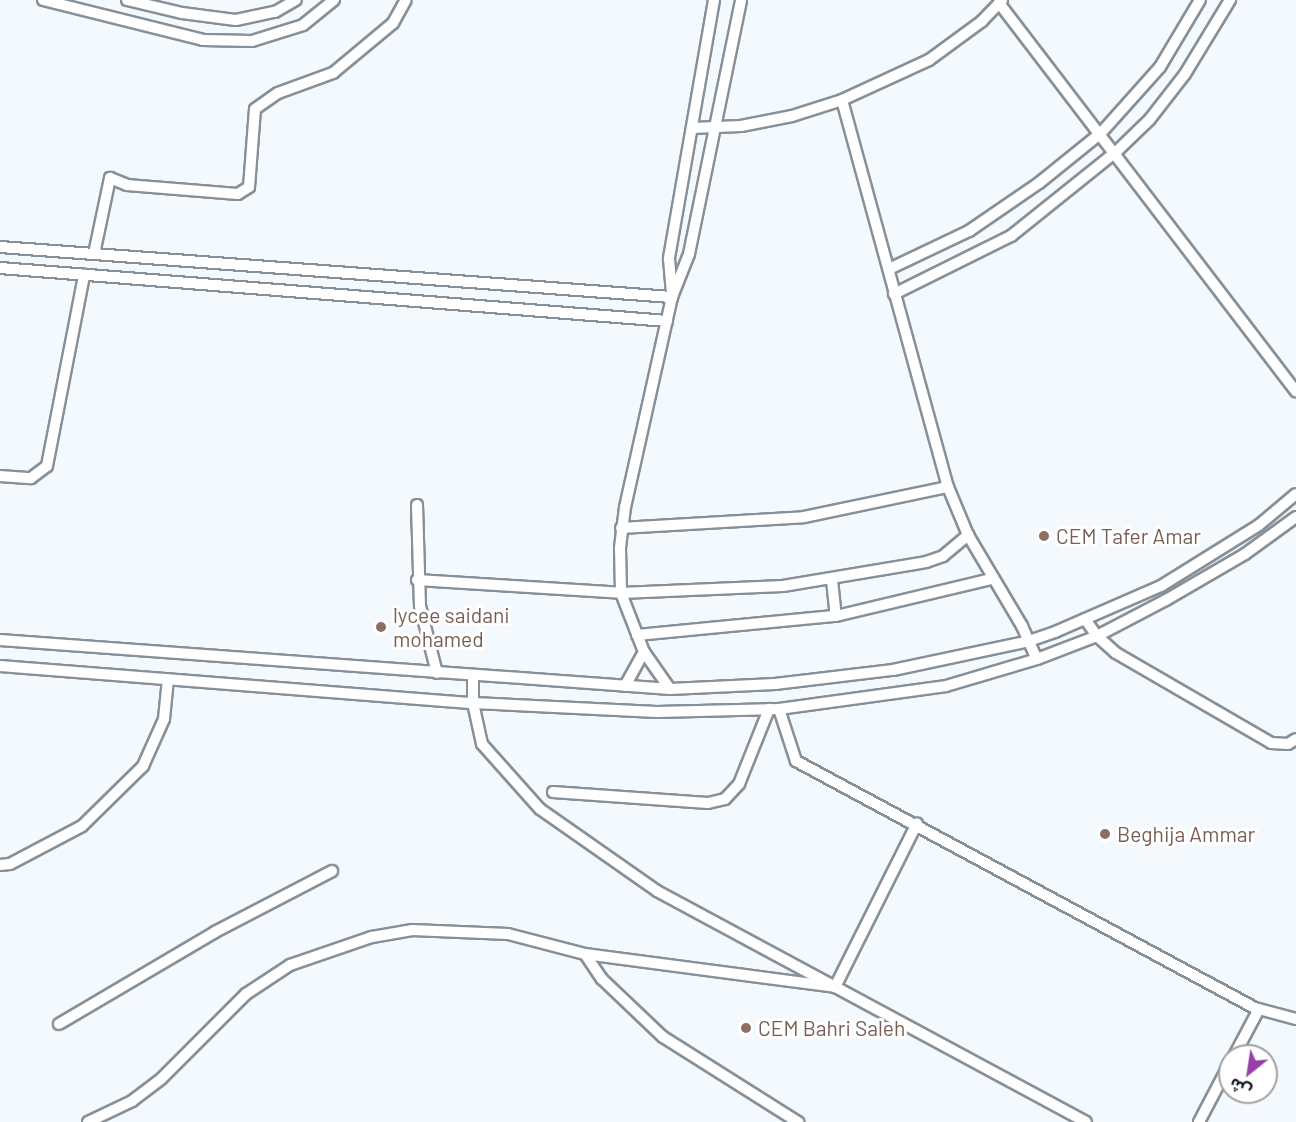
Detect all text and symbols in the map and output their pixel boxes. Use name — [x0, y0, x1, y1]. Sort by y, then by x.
place label: CEM Tafer Amar — [1056, 523, 1201, 549]
marker: CEM Tafer Amar — [1037, 529, 1051, 543]
place label: lycee saidani mohamed — [393, 602, 510, 652]
marker: lycee saidani mohamed — [374, 620, 388, 634]
place label: Beghija Ammar — [1117, 821, 1255, 847]
marker: Beghija Ammar — [1098, 827, 1112, 841]
place label: CEM Bahri Saleh — [758, 1015, 905, 1041]
marker: CEM Bahri Saleh — [739, 1021, 753, 1035]
north arrow — [1218, 1044, 1278, 1104]
text: ش — [1226, 1075, 1254, 1102]

